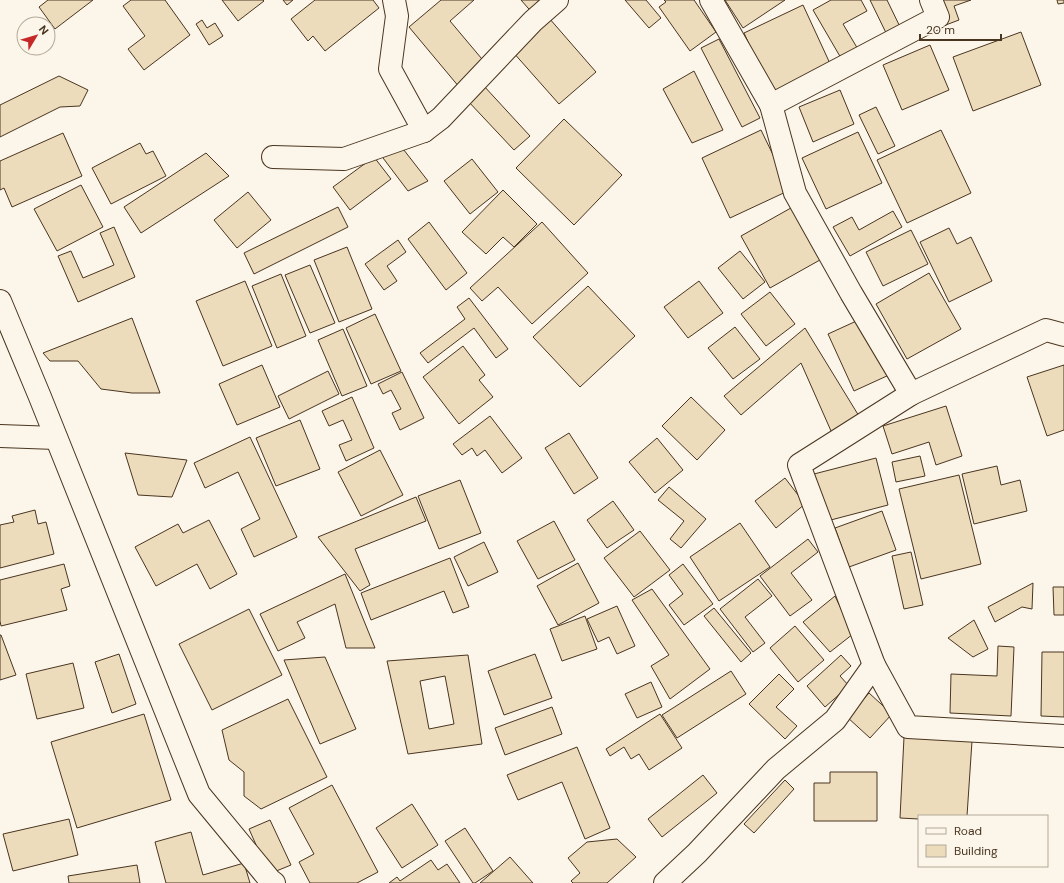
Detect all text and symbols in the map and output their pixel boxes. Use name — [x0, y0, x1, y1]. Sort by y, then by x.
north arrow — [16, 16, 56, 56]
scale bar — [920, 16, 1001, 42]
text: N — [36, 22, 52, 37]
text: 20 m — [926, 22, 955, 38]
legend — [918, 815, 1048, 867]
text: Road — [954, 823, 982, 839]
text: Building — [954, 843, 998, 859]

